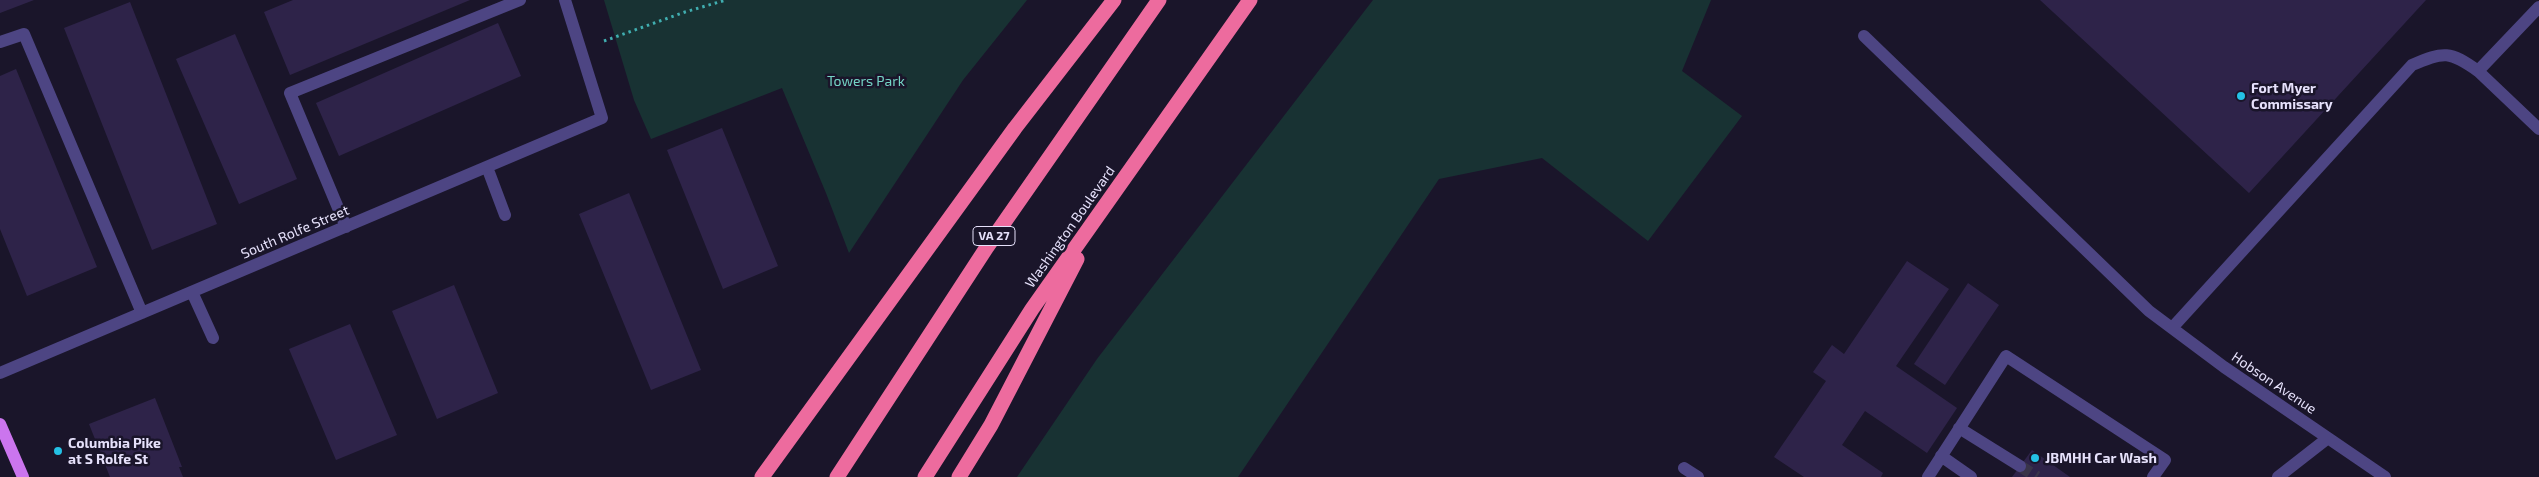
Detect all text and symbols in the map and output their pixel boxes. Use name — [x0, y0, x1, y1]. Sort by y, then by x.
park label: Towers Park — [827, 73, 905, 89]
place label: Fort Myer Commissary — [2251, 80, 2333, 112]
marker: Fort Myer Commissary — [2235, 90, 2247, 102]
street label: Washington Boulevard — [1022, 163, 1118, 291]
street label: South Rolfe Street — [238, 202, 352, 262]
road number: VA 27 — [973, 227, 1015, 246]
street label: Hobson Avenue — [2228, 348, 2320, 418]
place label: Columbia Pike at S Rolfe St — [68, 435, 161, 468]
marker: Columbia Pike at S Rolfe St — [52, 445, 64, 457]
place label: JBMHH Car Wash — [2045, 450, 2157, 466]
marker: JBMHH Car Wash — [2029, 452, 2041, 464]

